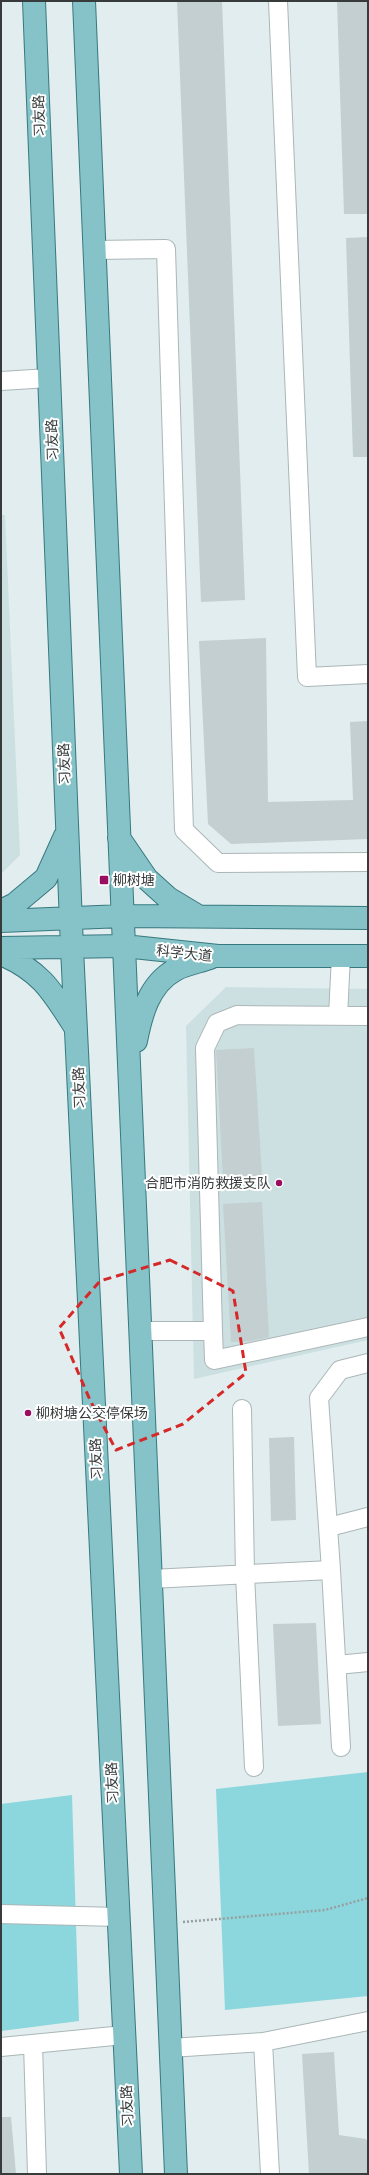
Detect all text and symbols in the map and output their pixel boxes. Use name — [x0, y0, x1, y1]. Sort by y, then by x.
street label: 习友路 — [28, 95, 49, 137]
street label: 习友路 — [41, 419, 62, 461]
street label: 习友路 — [53, 743, 74, 785]
place label: 柳树塘 — [113, 870, 155, 889]
marker: 柳树塘 — [98, 874, 110, 886]
street label: 科学大道 — [155, 940, 213, 965]
street label: 习友路 — [68, 1067, 89, 1109]
place label: 合肥市消防救援支队 — [145, 1173, 271, 1192]
marker: 合肥市消防救援支队 — [274, 1178, 284, 1188]
place label: 柳树塘公交停保场 — [36, 1403, 148, 1422]
marker: 柳树塘公交停保场 — [23, 1408, 33, 1418]
street label: 习友路 — [85, 1438, 106, 1480]
street label: 习友路 — [101, 1762, 122, 1804]
street label: 习友路 — [116, 2085, 137, 2127]

